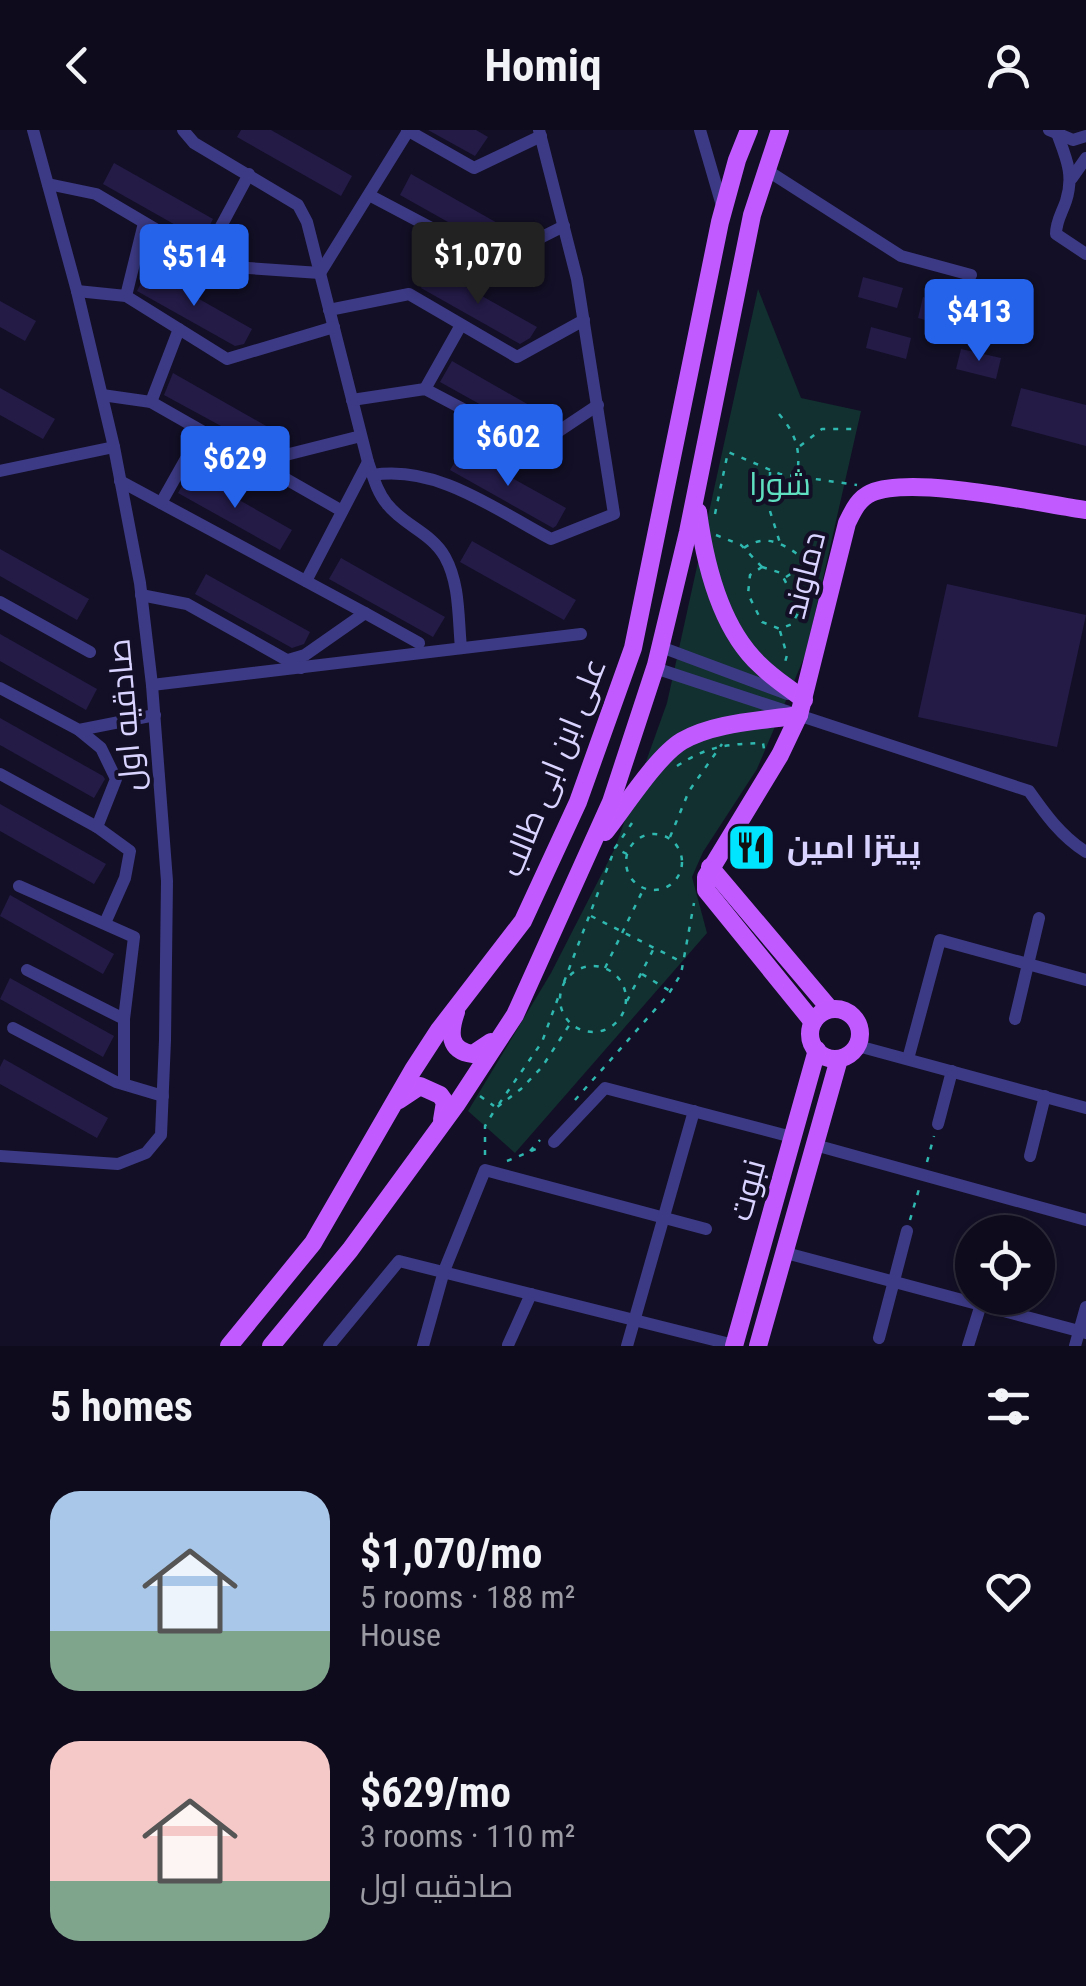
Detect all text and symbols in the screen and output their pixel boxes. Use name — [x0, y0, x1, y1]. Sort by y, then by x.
icon: back — [50, 38, 105, 93]
icon: person — [981, 38, 1036, 93]
text: Homiq — [484, 39, 602, 92]
pin: $1,070 — [397, 222, 559, 307]
pin: $514 — [135, 224, 253, 309]
text: $1,070 — [434, 235, 522, 273]
text: $514 — [162, 237, 226, 275]
pin: $413 — [920, 279, 1038, 364]
text: $413 — [947, 292, 1011, 330]
pin: $602 — [449, 404, 567, 489]
text: $602 — [476, 417, 540, 455]
pin: $629 — [176, 426, 294, 511]
text: $629 — [203, 439, 267, 477]
park label: شورا — [749, 465, 811, 503]
street label: دماوند — [775, 527, 833, 623]
street label: صادقیه اول — [99, 637, 151, 793]
street label: علی ابن ابی طالب — [492, 652, 614, 882]
restaurant icon: پیتزا امین — [726, 821, 778, 873]
place label: پیتزا امین — [787, 828, 921, 870]
street label: نبوت — [721, 1155, 773, 1225]
map controls — [955, 1215, 1055, 1315]
button: locate — [955, 1215, 1055, 1315]
icon: filters — [981, 1379, 1036, 1434]
text: 5 homes — [50, 1382, 193, 1431]
text: $1,070/mo — [360, 1529, 542, 1578]
icon: home — [130, 1531, 250, 1651]
icon: heart — [981, 1564, 1036, 1619]
text: 5 rooms · 188 m² — [360, 1578, 575, 1616]
text: House — [360, 1616, 441, 1654]
text: $629/mo — [360, 1768, 511, 1817]
icon: home — [130, 1781, 250, 1901]
icon: heart — [981, 1814, 1036, 1869]
text: 3 rooms · 110 m² — [360, 1817, 575, 1855]
text: صادقیه اول — [360, 1867, 513, 1905]

